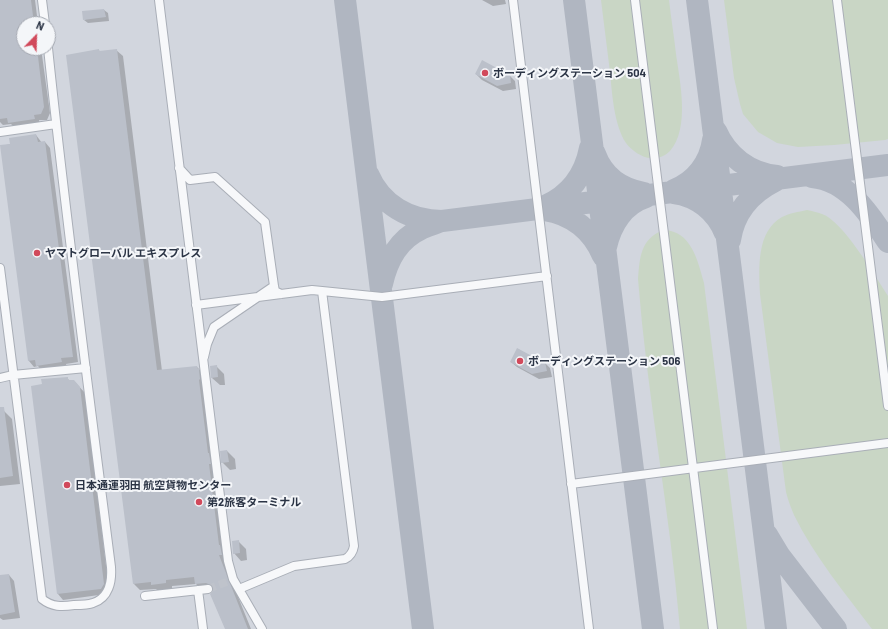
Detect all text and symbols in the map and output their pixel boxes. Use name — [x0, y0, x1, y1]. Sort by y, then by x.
north arrow — [16, 16, 56, 56]
text: N — [35, 18, 46, 33]
place label: ボーディングステーション 504 — [493, 66, 646, 80]
marker: ボーディングステーション 504 — [480, 68, 490, 78]
place label: ヤマトグローバル エキスプレス — [45, 246, 201, 260]
marker: ヤマトグローバル エキスプレス — [32, 248, 42, 258]
place label: ボーディングステーション 506 — [528, 354, 680, 368]
marker: ボーディングステーション 506 — [515, 356, 525, 366]
place label: 日本通運羽田 航空貨物センター — [75, 478, 231, 492]
marker: 日本通運羽田 航空貨物センター — [62, 480, 72, 490]
place label: 第2旅客ターミナル — [207, 495, 301, 509]
marker: 第2旅客ターミナル — [194, 497, 204, 507]

